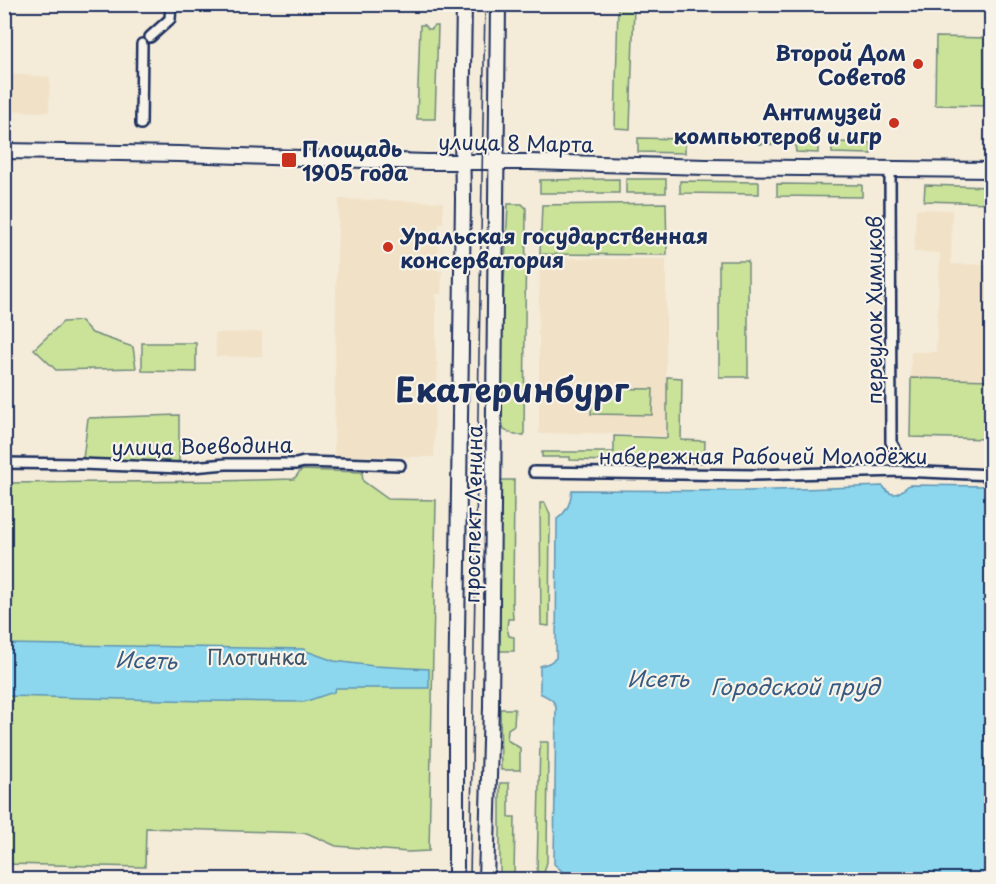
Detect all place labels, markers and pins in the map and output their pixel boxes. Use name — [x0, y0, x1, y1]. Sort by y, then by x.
place label: Второй Дом Советов — [775, 36, 906, 92]
marker: Второй Дом Советов — [911, 57, 925, 71]
place label: Антимузей компьютеров и игр — [673, 95, 882, 151]
marker: Антимузей компьютеров и игр — [887, 116, 901, 130]
place label: Площадь 1905 года — [302, 132, 408, 188]
marker: Площадь 1905 года — [280, 151, 298, 169]
place label: Уральская государственная консерватория — [399, 219, 708, 275]
marker: Уральская государственная консерватория — [381, 240, 395, 254]

